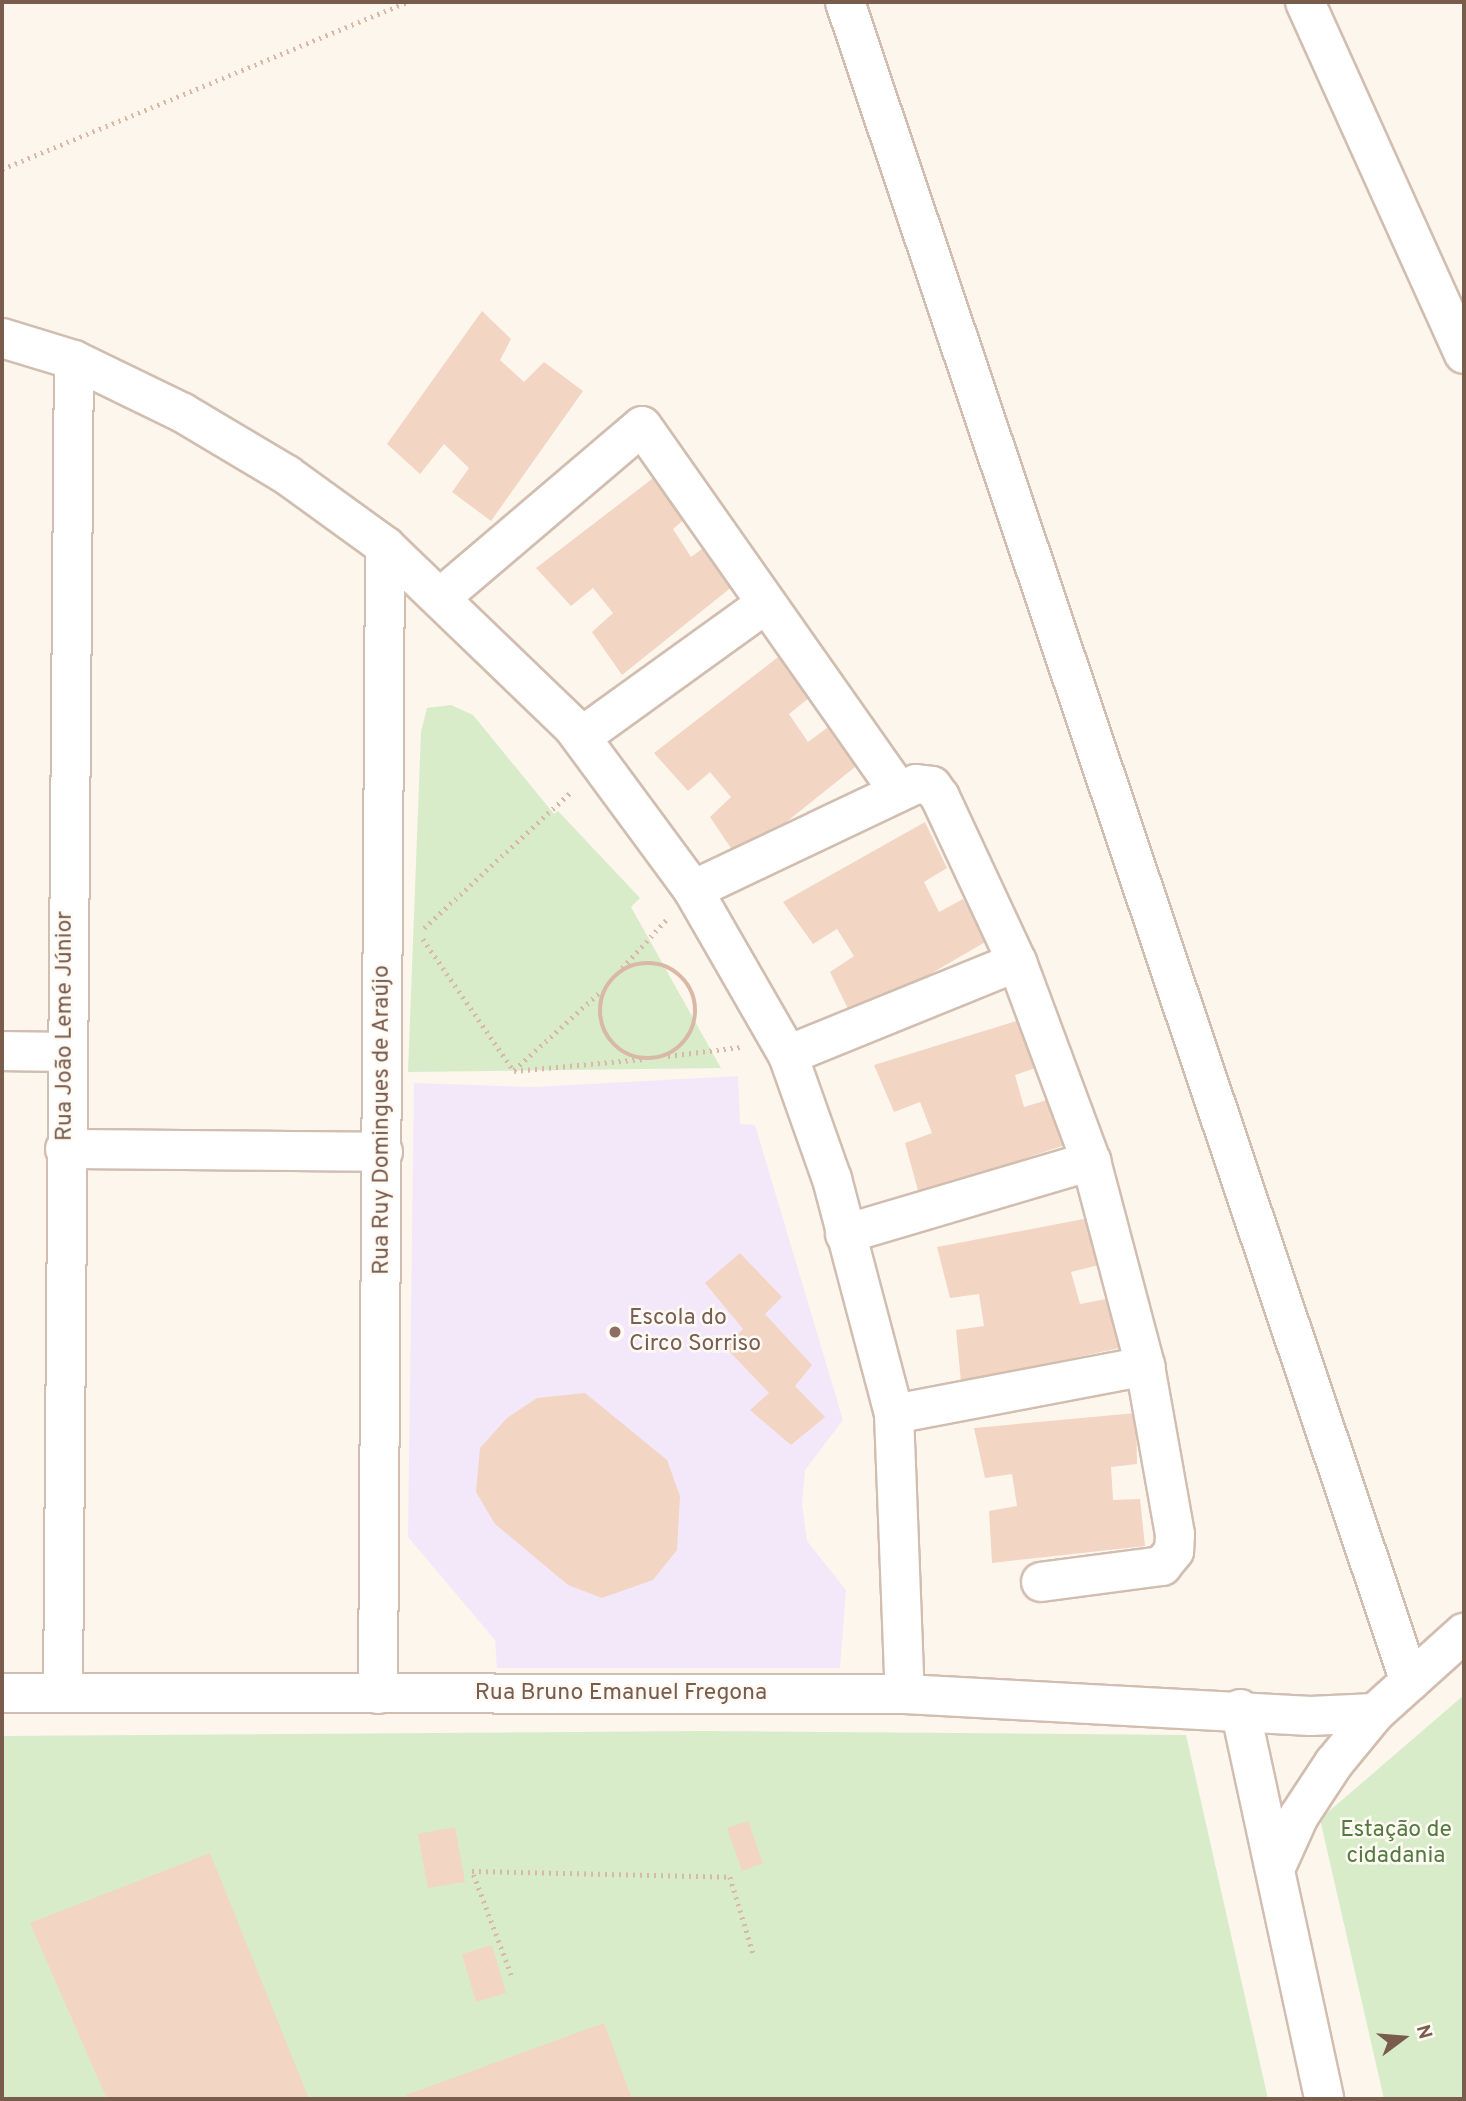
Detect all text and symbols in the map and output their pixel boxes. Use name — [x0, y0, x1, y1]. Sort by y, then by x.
street label: Rua João Leme Júnior — [52, 911, 80, 1141]
street label: Rua Ruy Domingues de Araújo — [369, 965, 397, 1275]
place label: Escola do Circo Sorriso — [629, 1305, 761, 1359]
marker: Escola do Circo Sorriso — [607, 1324, 623, 1340]
street label: Rua Bruno Emanuel Fregona — [475, 1680, 767, 1708]
park label: Estação de cidadania — [1340, 1817, 1452, 1871]
north arrow — [1368, 2003, 1438, 2073]
text: N — [1410, 2022, 1437, 2042]

